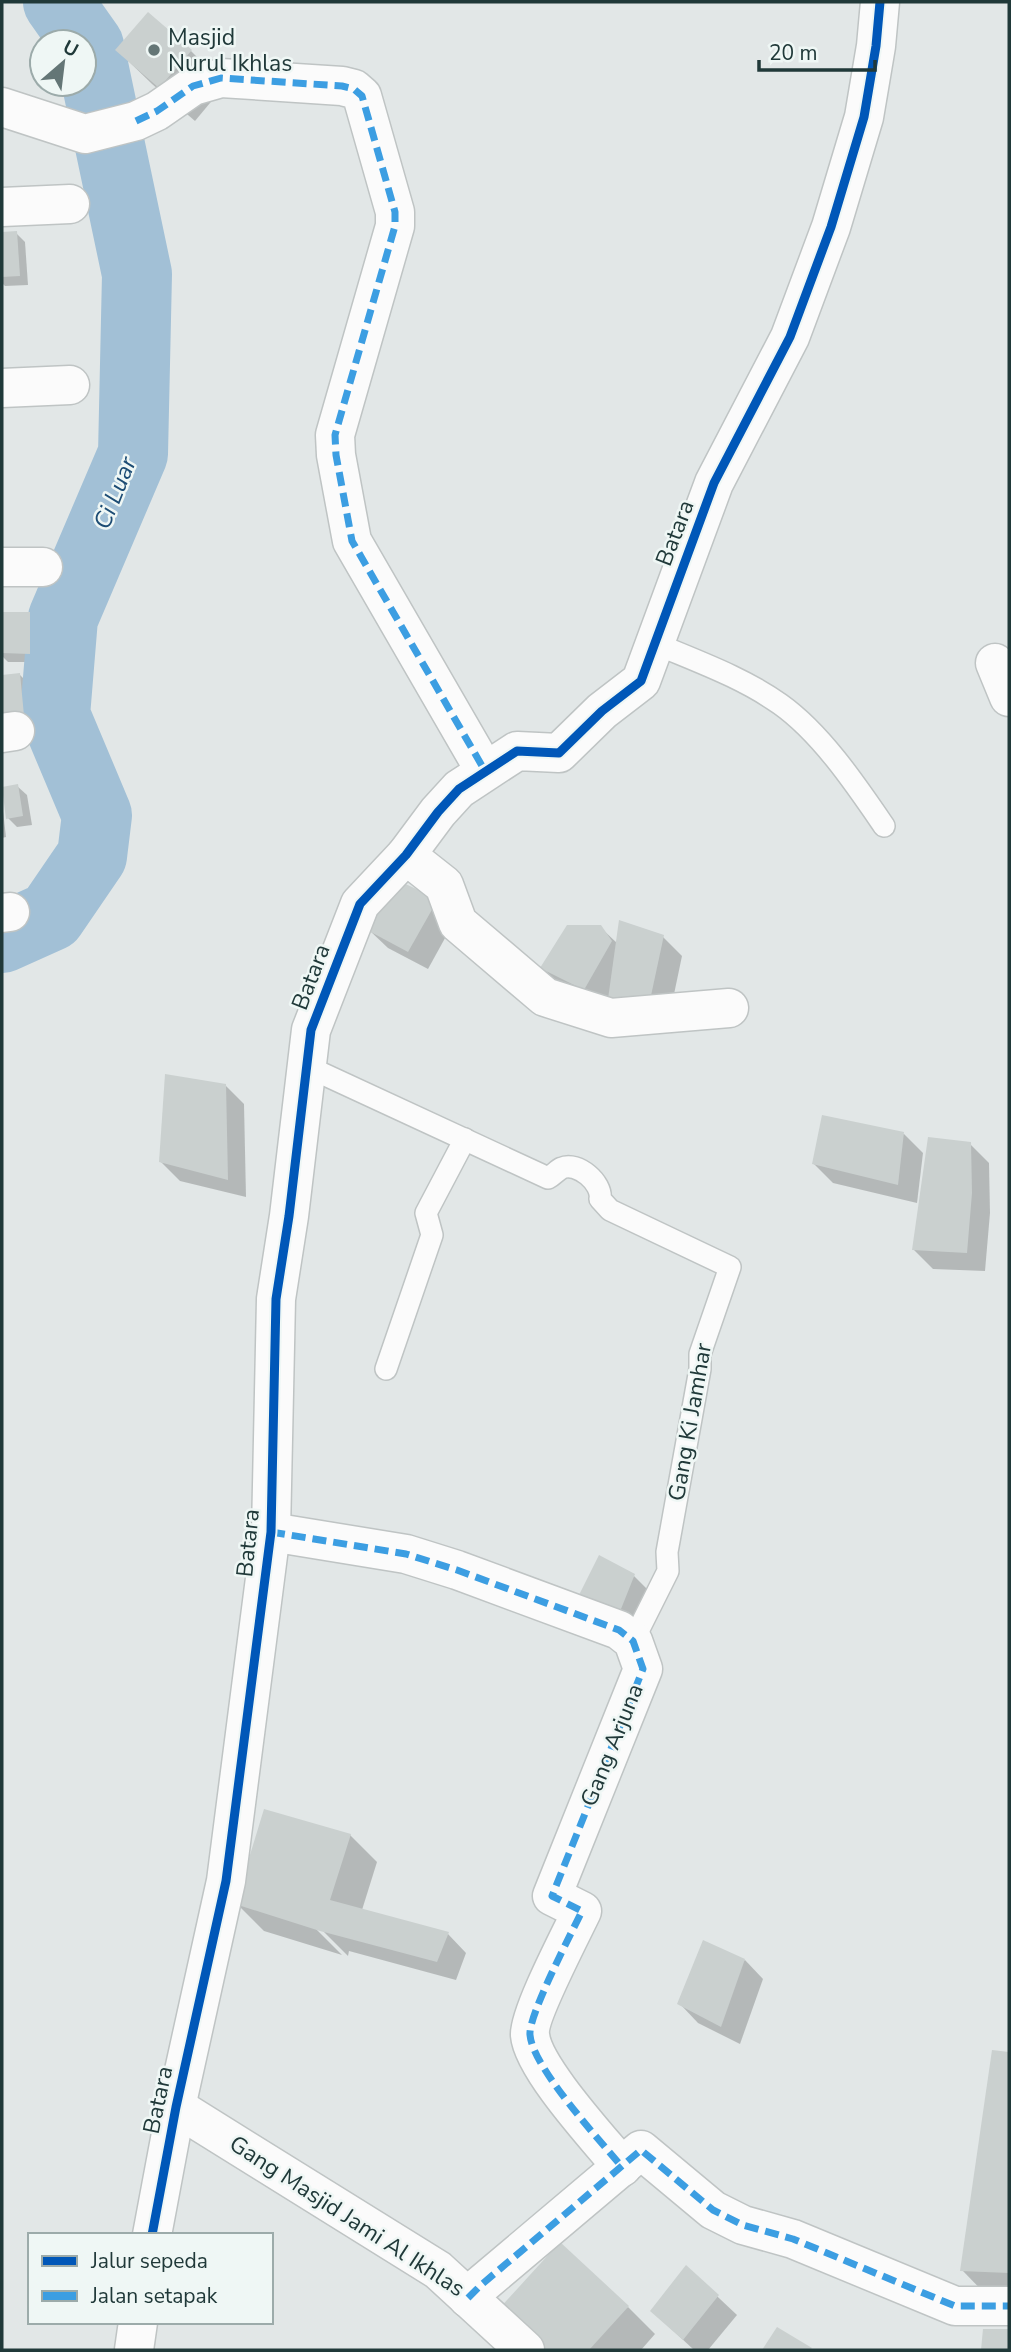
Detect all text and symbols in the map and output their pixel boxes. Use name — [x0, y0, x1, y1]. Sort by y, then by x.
place label: Masjid Nurul Ikhlas — [168, 22, 292, 79]
north arrow — [28, 28, 98, 98]
scale bar — [759, 28, 874, 72]
text: U — [58, 34, 83, 64]
text: 20 m — [769, 39, 818, 67]
marker: Masjid Nurul Ikhlas — [146, 42, 162, 58]
water label: Ci Luar — [86, 451, 144, 534]
street label: Batara — [648, 496, 702, 570]
street label: Batara — [284, 940, 338, 1014]
street label: Gang Ki Jamhar — [661, 1340, 719, 1503]
street label: Batara — [229, 1507, 267, 1579]
street label: Gang Arjuna — [573, 1679, 651, 1811]
street label: Batara — [136, 2063, 180, 2137]
street label: Gang Masjid Jami Al Ikhlas — [223, 2128, 471, 2304]
legend — [28, 2233, 273, 2324]
text: Jalur sepeda — [90, 2247, 208, 2275]
text: Jalan setapak — [90, 2282, 218, 2310]

